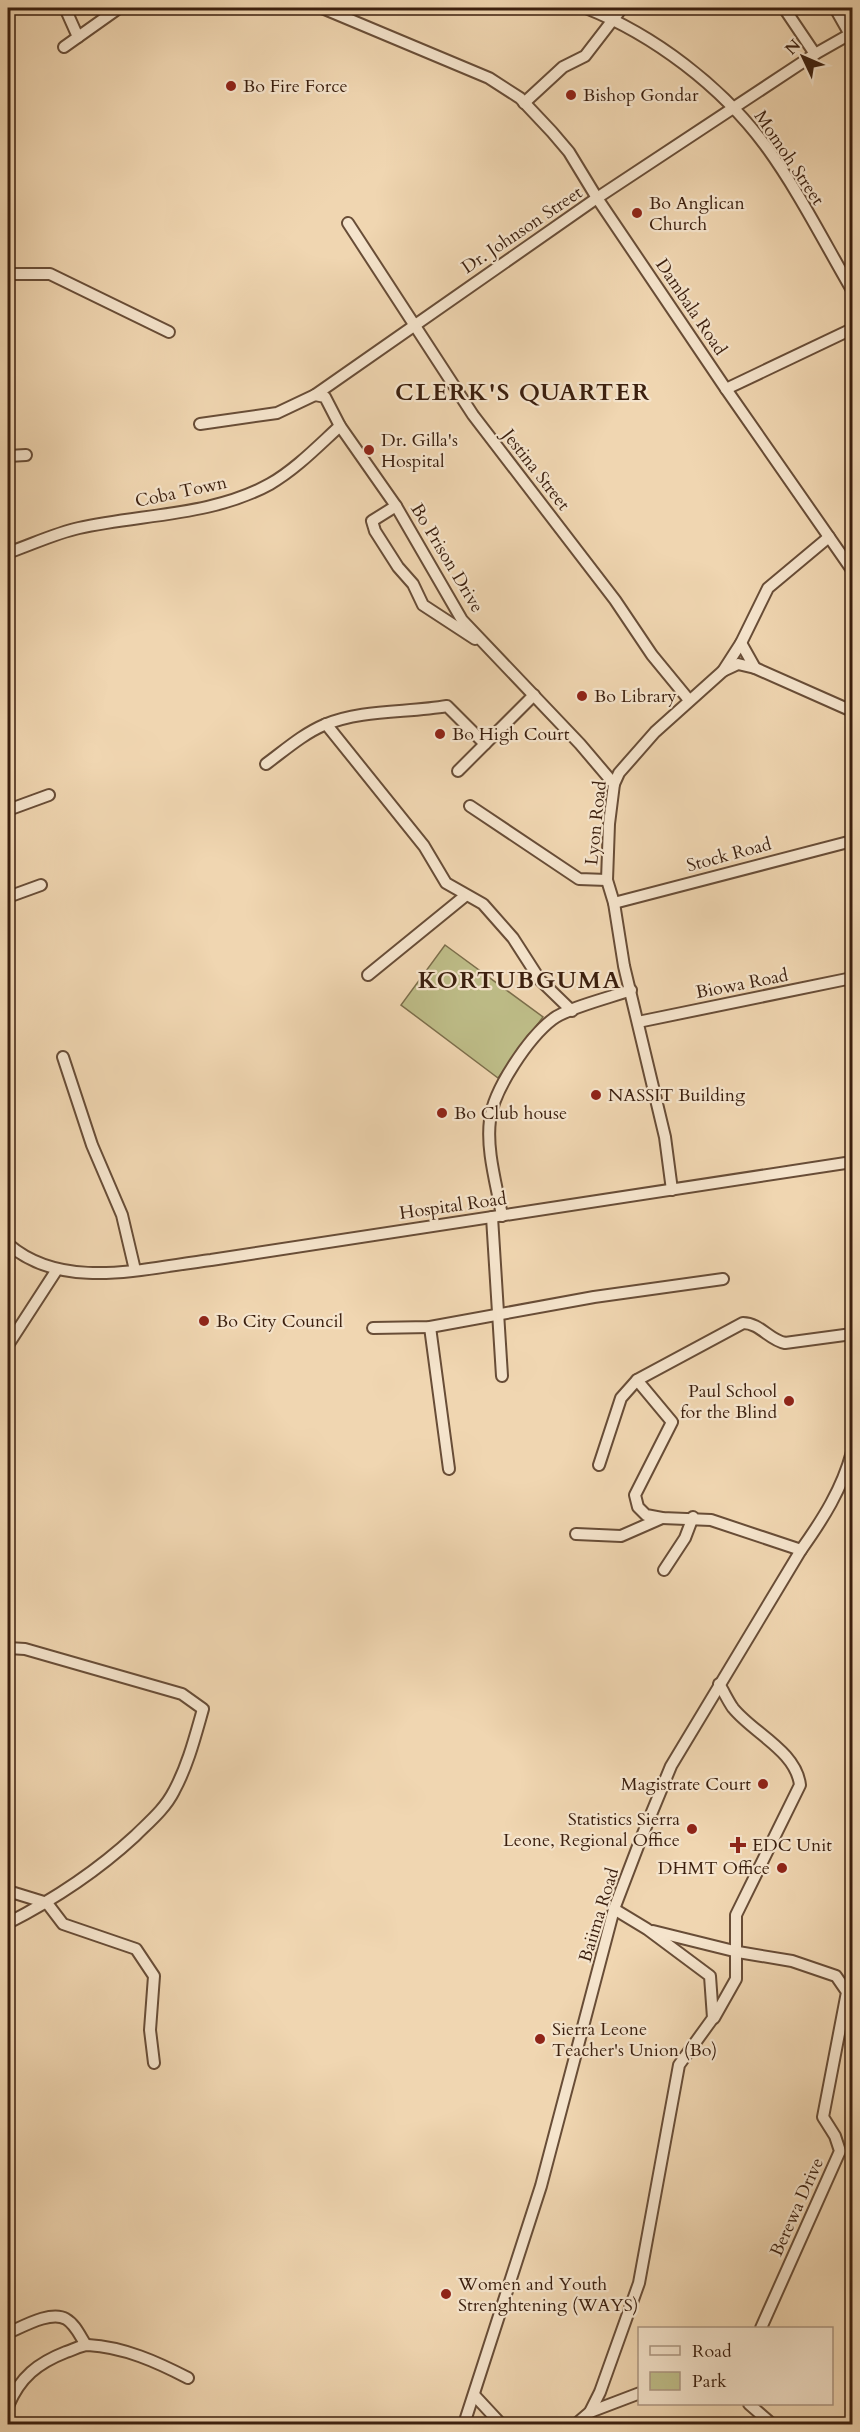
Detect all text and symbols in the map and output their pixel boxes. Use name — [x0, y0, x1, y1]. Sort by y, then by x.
north arrow — [773, 27, 833, 87]
text: N — [780, 35, 806, 60]
place label: Bo Fire Force — [243, 74, 348, 99]
marker: Bo Fire Force — [224, 79, 238, 93]
place label: Bishop Gondar — [583, 83, 699, 108]
marker: Bishop Gondar — [564, 88, 578, 102]
street label: Momoh Street — [748, 106, 830, 211]
street label: Dr. Johnson Street — [457, 180, 588, 280]
place label: Bo Anglican Church — [649, 191, 746, 237]
marker: Bo Anglican Church — [630, 206, 644, 220]
street label: Dambala Road — [649, 254, 733, 361]
district label: CLERK'S QUARTER — [395, 376, 651, 409]
street label: Jestina Street — [494, 422, 576, 516]
place label: Dr. Gilla's Hospital — [381, 428, 458, 474]
marker: Dr. Gilla's Hospital — [362, 443, 376, 457]
street label: Coba Town — [133, 470, 230, 514]
street label: Bo Prison Drive — [405, 499, 489, 617]
place label: Bo Library — [594, 684, 677, 709]
marker: Bo Library — [575, 689, 589, 703]
place label: Bo High Court — [452, 722, 570, 747]
marker: Bo High Court — [433, 727, 447, 741]
street label: Lyon Road — [579, 779, 613, 866]
street label: Stock Road — [684, 832, 774, 878]
street label: Biowa Road — [694, 963, 791, 1005]
district label: KORTUBGUMA — [418, 964, 622, 997]
place label: NASSIT Building — [608, 1083, 746, 1108]
marker: NASSIT Building — [589, 1088, 603, 1102]
place label: Bo Club house — [454, 1101, 567, 1126]
marker: Bo Club house — [435, 1106, 449, 1120]
street label: Hospital Road — [398, 1186, 509, 1226]
place label: Bo City Council — [216, 1309, 344, 1334]
marker: Bo City Council — [197, 1314, 211, 1328]
place label: Paul School for the Blind — [680, 1379, 777, 1425]
marker: Paul School for the Blind — [782, 1394, 796, 1408]
place label: Magistrate Court — [621, 1772, 751, 1797]
marker: Magistrate Court — [756, 1777, 770, 1791]
place label: Statistics Sierra Leone, Regional Office — [503, 1807, 680, 1853]
marker: Statistics Sierra Leone, Regional Office — [685, 1822, 699, 1836]
place label: EDC Unit — [752, 1833, 832, 1858]
marker: EDC Unit — [729, 1836, 747, 1854]
place label: DHMT Office — [658, 1856, 770, 1881]
marker: DHMT Office — [775, 1861, 789, 1875]
street label: Baiima Road — [573, 1864, 625, 1965]
place label: Sierra Leone Teacher's Union (Bo) — [552, 2017, 717, 2063]
marker: Sierra Leone Teacher's Union (Bo) — [533, 2032, 547, 2046]
street label: Berewa Drive — [764, 2154, 830, 2260]
place label: Women and Youth Strenghtening (WAYS) — [457, 2272, 639, 2318]
marker: Women and Youth Strenghtening (WAYS) — [439, 2287, 453, 2301]
legend — [638, 2327, 833, 2405]
text: Road — [692, 2339, 732, 2364]
text: Park — [692, 2369, 727, 2394]

